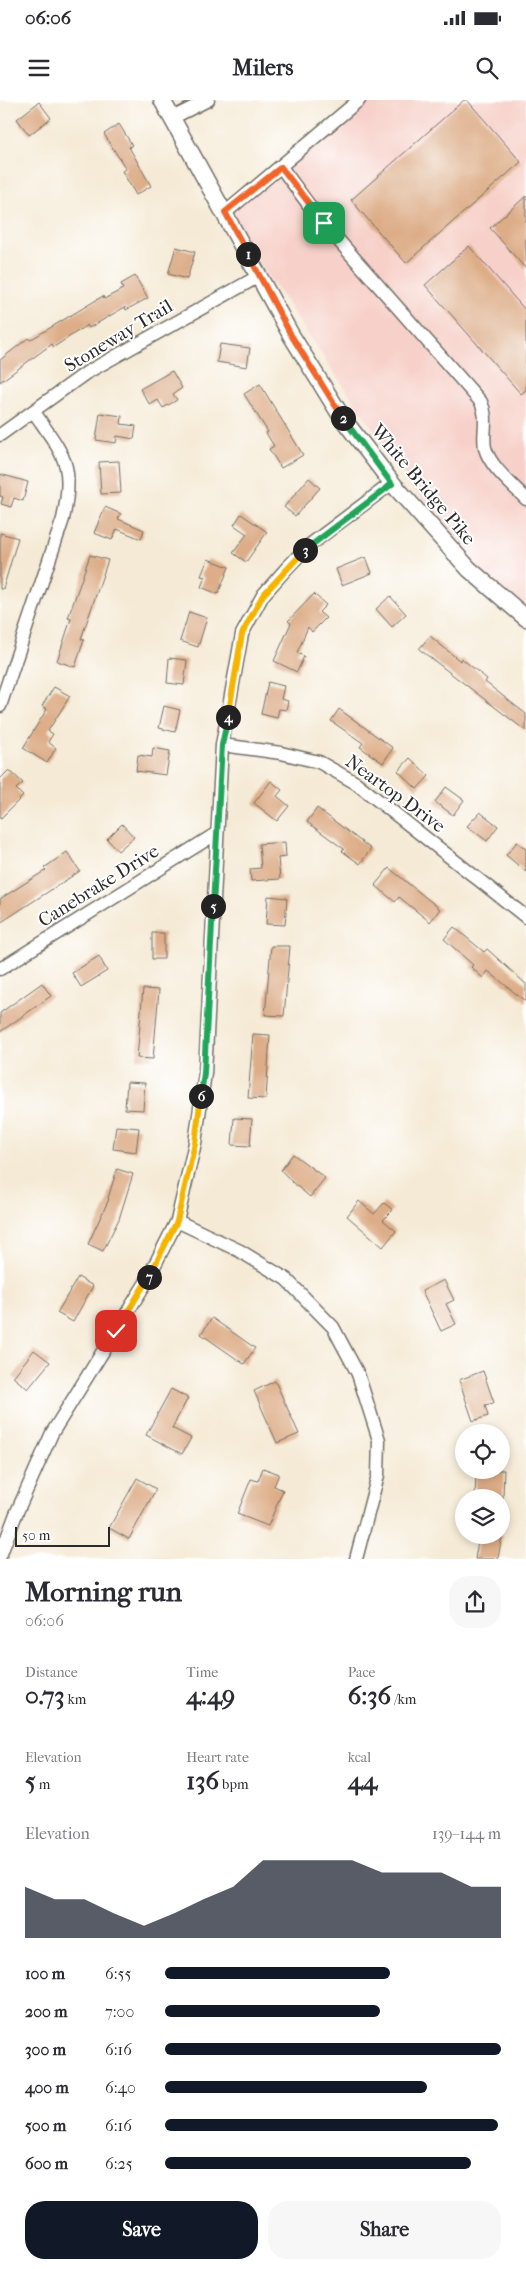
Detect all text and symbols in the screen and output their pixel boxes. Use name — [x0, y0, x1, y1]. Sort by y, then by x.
text: 06:06 — [25, 7, 71, 29]
icon: menu — [25, 54, 53, 82]
icon: search — [473, 54, 501, 82]
text: Milers — [233, 55, 293, 81]
pin — [303, 202, 345, 244]
icon: arrive — [310, 209, 338, 237]
pin: 1 — [236, 242, 260, 266]
text: 1 — [246, 246, 251, 263]
street label: Stoneway Trail — [61, 295, 177, 377]
pin: 2 — [330, 406, 356, 430]
text: 2 — [340, 410, 347, 427]
street label: White Bridge Pike — [366, 419, 480, 550]
pin: 3 — [292, 538, 318, 562]
text: 3 — [303, 542, 308, 559]
pin: 4 — [216, 704, 240, 730]
text: 4 — [224, 709, 233, 726]
street label: Neartop Drive — [341, 750, 449, 837]
street label: Canebrake Drive — [34, 840, 163, 932]
pin: 5 — [200, 894, 226, 918]
text: 5 — [210, 898, 217, 915]
pin: 6 — [188, 1084, 214, 1108]
text: 6 — [198, 1088, 205, 1105]
pin: 7 — [136, 1264, 162, 1290]
text: 7 — [146, 1269, 153, 1286]
pin — [95, 1310, 137, 1352]
icon: check — [102, 1317, 130, 1345]
map controls — [455, 1424, 510, 1544]
button: locate — [455, 1424, 510, 1479]
button: layers — [455, 1489, 510, 1544]
scale bar — [15, 1524, 110, 1547]
text: 50 m — [22, 1527, 50, 1544]
text: Morning run — [25, 1575, 182, 1608]
button: share — [449, 1576, 501, 1628]
text: 06:06 — [25, 1611, 64, 1630]
text: Distance — [25, 1664, 78, 1681]
text: Time — [186, 1664, 218, 1681]
text: Pace — [348, 1664, 376, 1681]
text: 0.73 — [25, 1681, 65, 1710]
text: 4:49 — [186, 1681, 235, 1710]
text: 6:36 — [348, 1681, 391, 1710]
text: km — [65, 1691, 86, 1708]
text: /km — [391, 1691, 416, 1708]
text: Elevation — [25, 1749, 82, 1766]
text: Heart rate — [186, 1749, 249, 1766]
text: kcal — [348, 1749, 371, 1766]
text: 5 — [25, 1766, 36, 1795]
text: 136 — [186, 1766, 219, 1795]
text: 44 — [348, 1766, 377, 1795]
text: m — [36, 1776, 50, 1793]
text: bpm — [219, 1776, 249, 1793]
text: Elevation — [25, 1824, 90, 1843]
text: 139–144 m — [432, 1824, 501, 1843]
text: 100 m — [25, 1964, 65, 1983]
text: 6:55 — [105, 1964, 131, 1983]
text: 200 m — [25, 2002, 68, 2021]
text: 7:00 — [105, 2002, 134, 2021]
text: 300 m — [25, 2040, 66, 2059]
text: 6:16 — [105, 2040, 132, 2059]
text: 400 m — [25, 2078, 69, 2097]
text: 6:40 — [105, 2078, 136, 2097]
text: 500 m — [25, 2116, 66, 2135]
text: 6:16 — [105, 2116, 132, 2135]
text: 600 m — [25, 2154, 68, 2173]
text: 6:25 — [105, 2154, 133, 2173]
button: Save — [25, 2201, 258, 2259]
button: Share — [268, 2201, 501, 2259]

